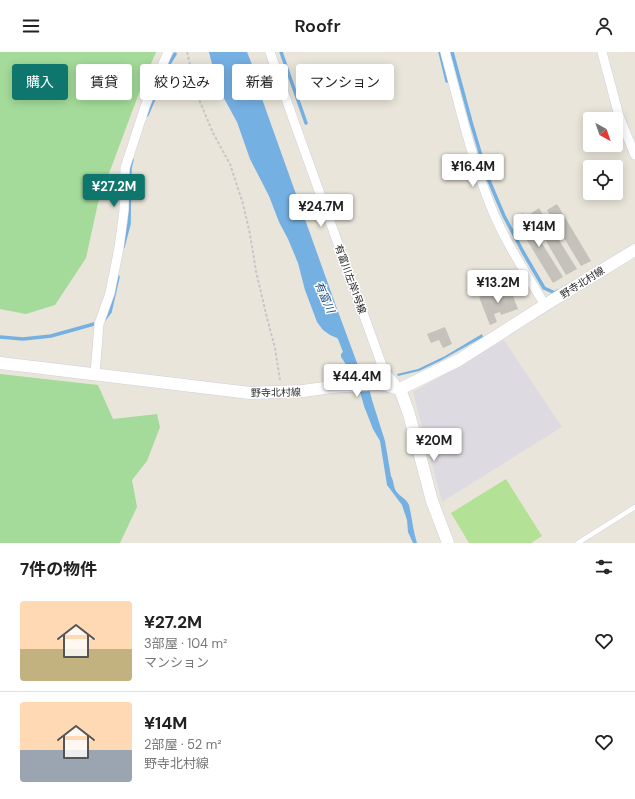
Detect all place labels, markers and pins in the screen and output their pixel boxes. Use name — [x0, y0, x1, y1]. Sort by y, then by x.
pin: ¥16.4M — [440, 154, 506, 188]
pin: ¥27.2M — [81, 174, 147, 208]
pin: ¥24.7M — [288, 194, 354, 228]
pin: ¥14M — [515, 214, 563, 248]
pin: ¥13.2M — [465, 270, 531, 304]
pin: ¥44.4M — [324, 364, 390, 398]
pin: ¥20M — [410, 428, 458, 462]

